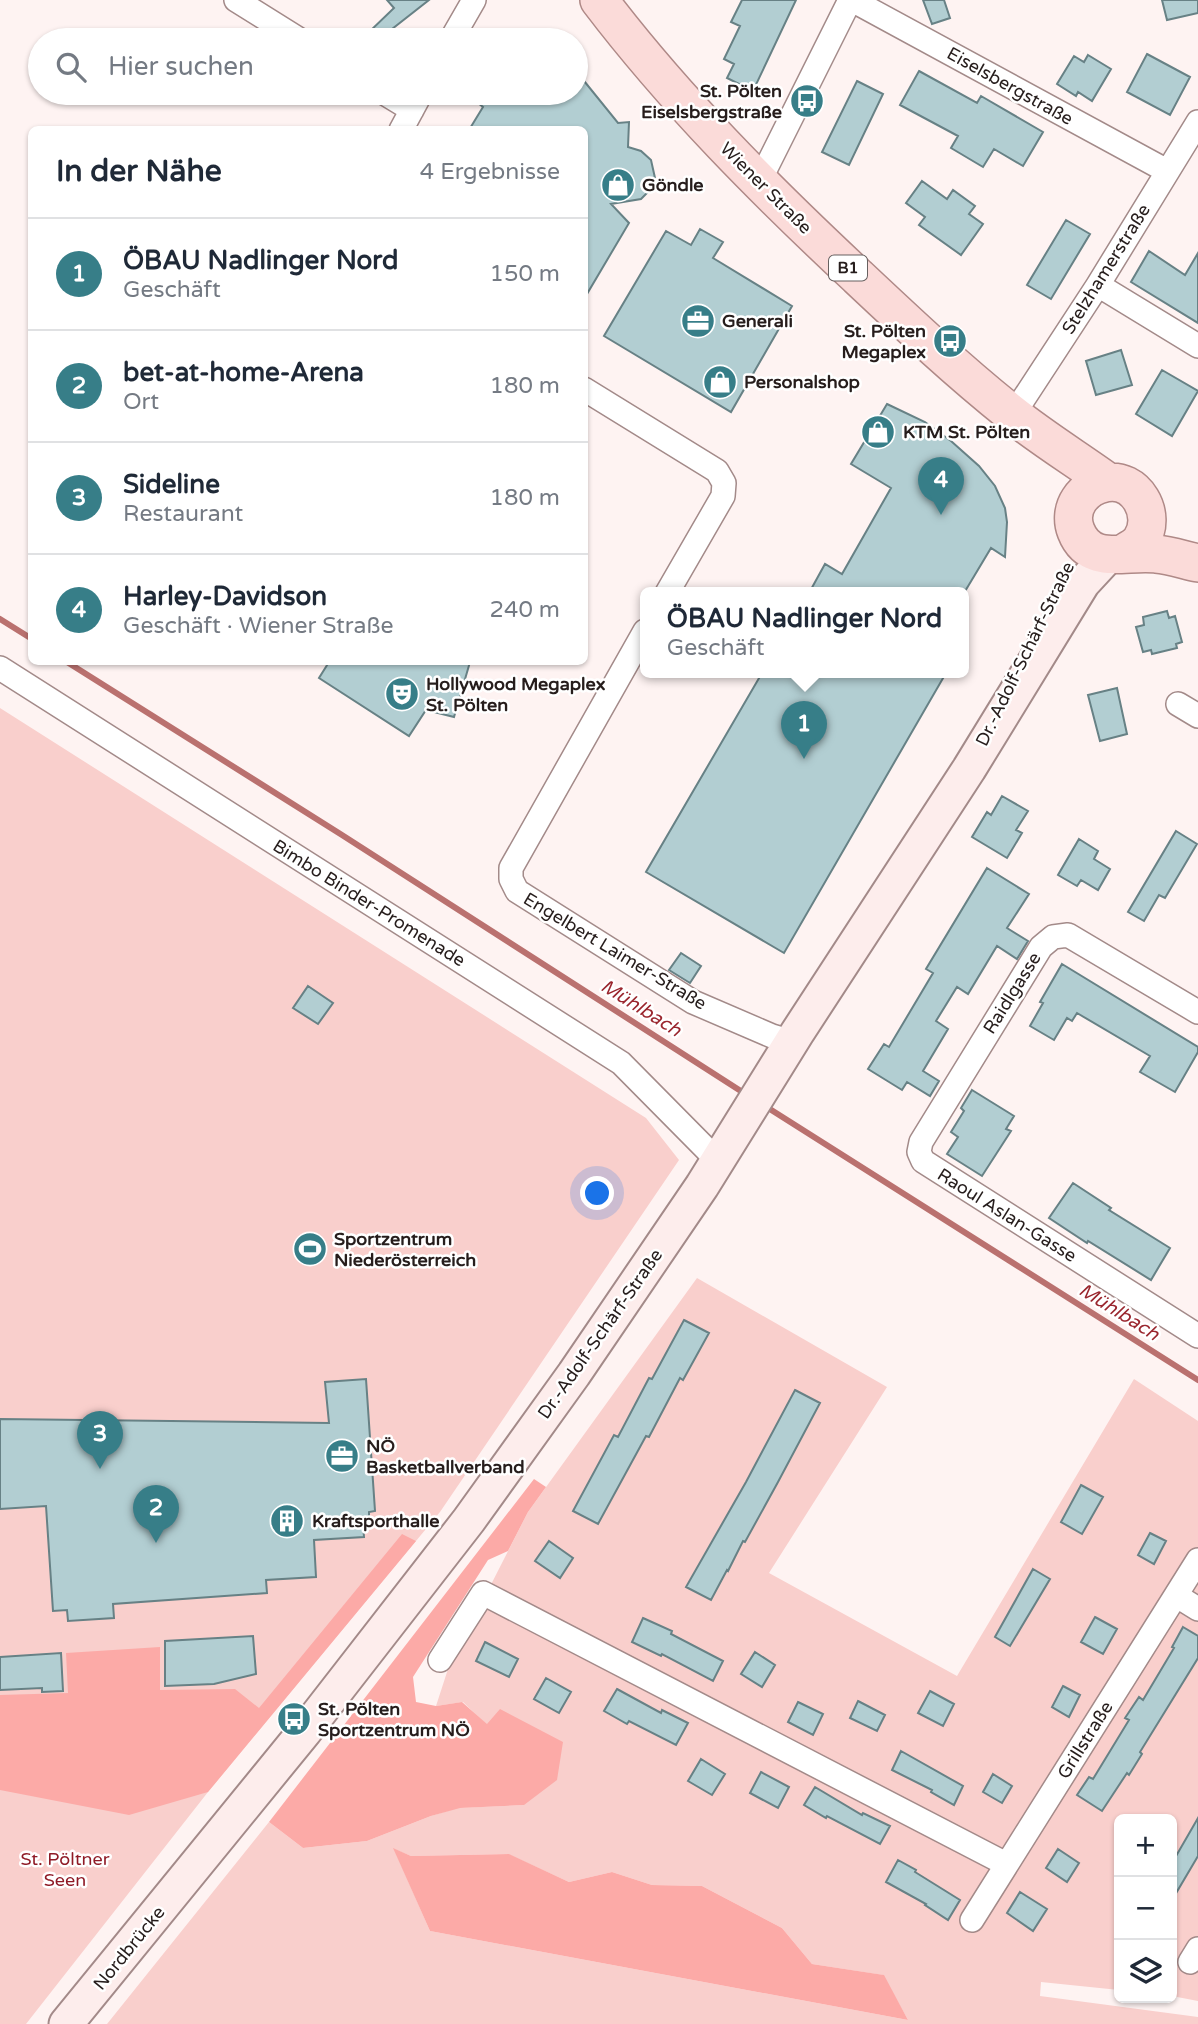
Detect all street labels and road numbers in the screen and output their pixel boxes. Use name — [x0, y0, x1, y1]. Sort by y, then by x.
street label: Eiselsbergstraße — [943, 42, 1077, 130]
street label: Wiener Straße — [715, 137, 817, 239]
street label: Stelzhamerstraße — [1057, 200, 1155, 338]
road number: B1 — [829, 256, 867, 280]
street label: Dr.-Adolf-Schärf-Straße — [971, 558, 1079, 750]
street label: Bimbo Binder-Promenade — [269, 835, 469, 971]
street label: Engelbert Laimer-Straße — [519, 888, 711, 1014]
street label: Raidlgasse — [978, 948, 1046, 1038]
street label: Raoul Aslan-Gasse — [933, 1163, 1081, 1267]
street label: Dr.-Adolf-Schärf-Straße — [533, 1245, 667, 1423]
street label: Grillstraße — [1052, 1697, 1118, 1783]
street label: Nordbrücke — [88, 1902, 170, 1994]

